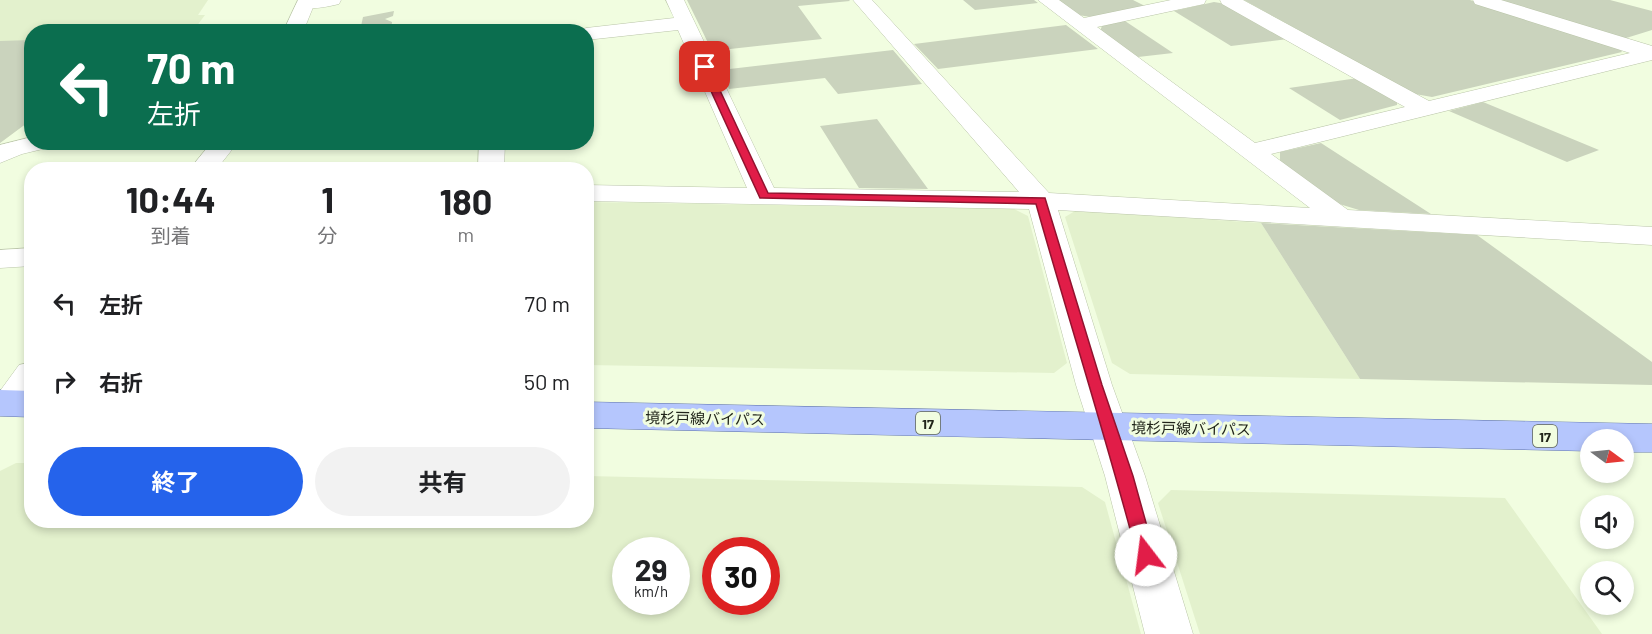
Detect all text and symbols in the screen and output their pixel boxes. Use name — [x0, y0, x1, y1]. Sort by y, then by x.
pin — [679, 41, 730, 92]
text: 70 m — [147, 42, 235, 92]
icon: left — [48, 48, 126, 126]
icon: arrive — [688, 50, 721, 83]
text: 左折 — [147, 97, 201, 129]
text: 10:44 — [126, 177, 216, 220]
text: 1 — [321, 177, 334, 220]
text: 180 — [439, 179, 492, 222]
text: m — [458, 222, 474, 246]
text: 到着 — [151, 223, 191, 247]
text: 分 — [318, 223, 338, 247]
icon: left — [48, 287, 81, 320]
text: 70 m — [525, 290, 570, 316]
text: 左折 — [99, 291, 143, 317]
icon: right — [48, 365, 81, 398]
text: 50 m — [524, 368, 570, 394]
text: 右折 — [99, 369, 143, 395]
street label: 境杉戸線バイパス — [645, 408, 765, 428]
road number: 17 — [916, 412, 940, 434]
street label: 境杉戸線バイパス — [1131, 418, 1251, 438]
road number: 17 — [1533, 425, 1557, 447]
north arrow — [1580, 429, 1634, 483]
map controls — [1580, 429, 1634, 615]
button: 終了 — [48, 447, 303, 516]
button: 共有 — [315, 447, 570, 516]
button: sound — [1580, 495, 1634, 549]
position arrow — [1114, 523, 1178, 587]
speed limit sign: 30 — [702, 537, 780, 615]
text: 29 — [635, 551, 667, 587]
button: search — [1580, 561, 1634, 615]
text: km/h — [634, 582, 668, 600]

